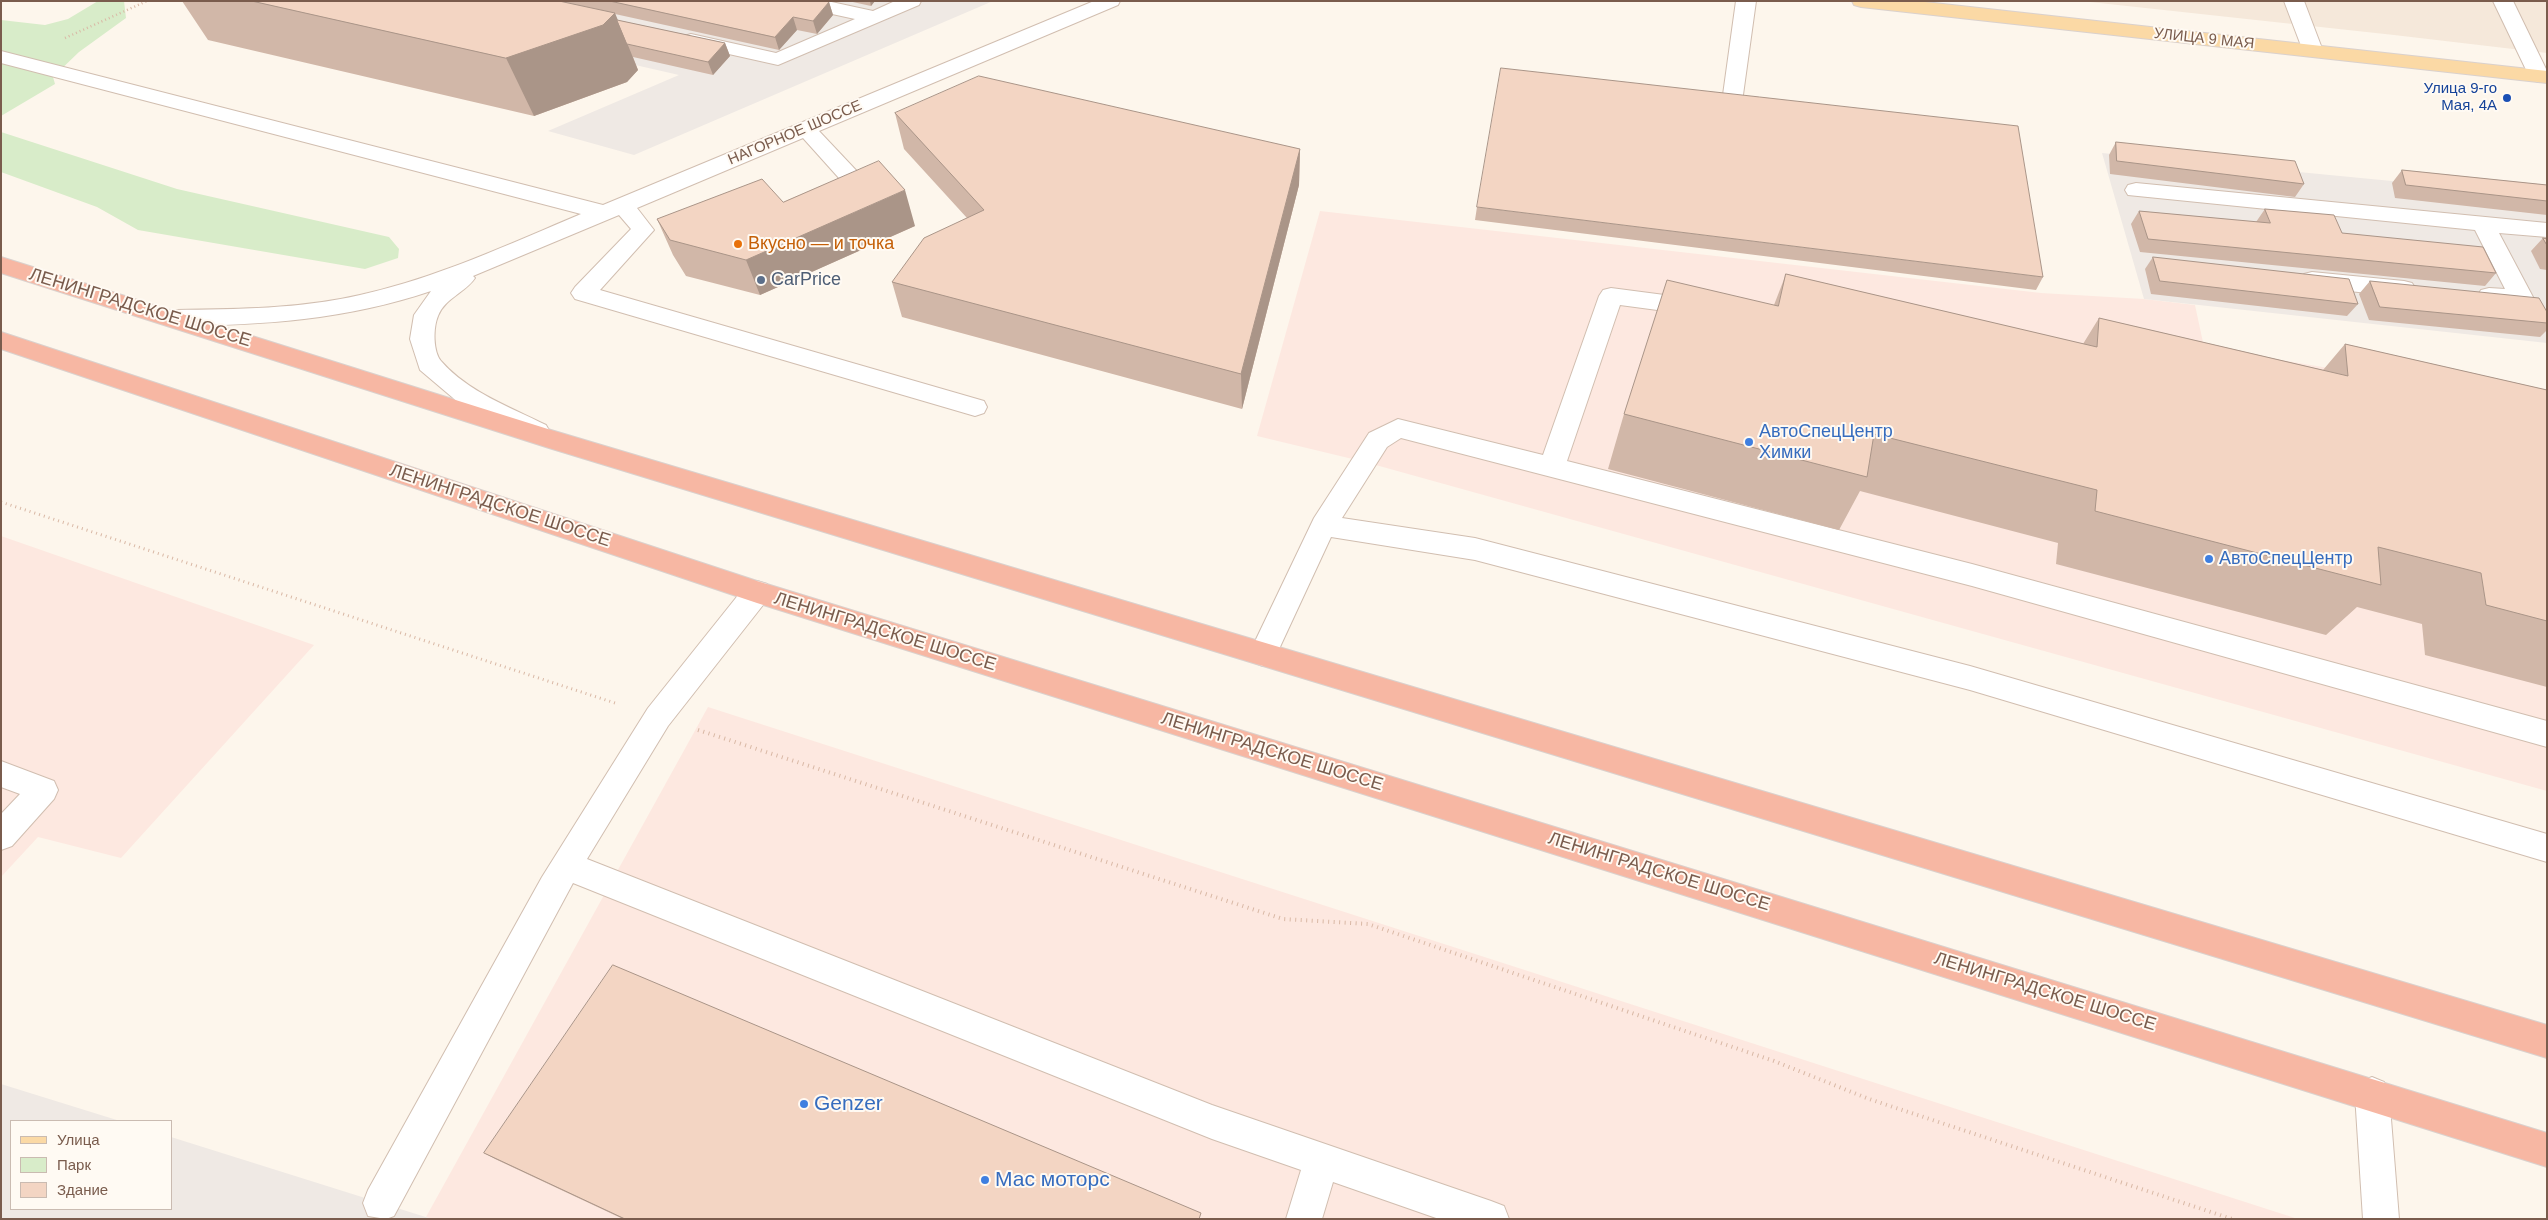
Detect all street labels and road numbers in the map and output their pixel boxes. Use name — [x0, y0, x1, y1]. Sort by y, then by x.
street label: УЛИЦА 9 МАЯ — [2153, 25, 2255, 53]
street label: НАГОРНОЕ ШОССЕ — [725, 97, 865, 169]
street label: ЛЕНИНГРАДСКОЕ ШОССЕ — [26, 264, 254, 352]
street label: ЛЕНИНГРАДСКОЕ ШОССЕ — [387, 460, 613, 552]
street label: ЛЕНИНГРАДСКОЕ ШОССЕ — [771, 588, 999, 676]
street label: ЛЕНИНГРАДСКОЕ ШОССЕ — [1158, 708, 1386, 796]
street label: ЛЕНИНГРАДСКОЕ ШОССЕ — [1545, 828, 1773, 916]
street label: ЛЕНИНГРАДСКОЕ ШОССЕ — [1931, 948, 2159, 1036]

